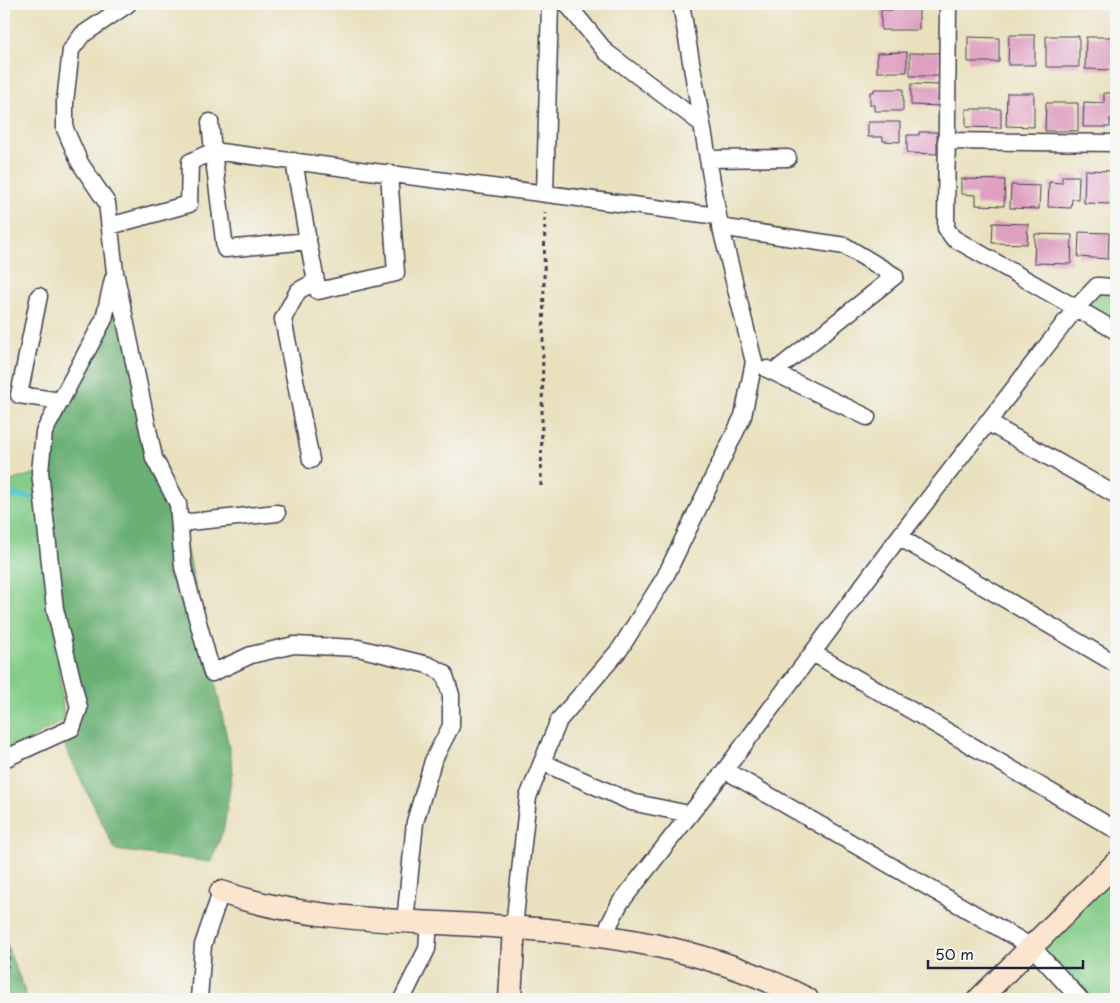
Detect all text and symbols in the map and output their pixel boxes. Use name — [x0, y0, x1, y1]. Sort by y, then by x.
scale bar — [928, 938, 1082, 970]
text: 50 m — [935, 942, 974, 965]

